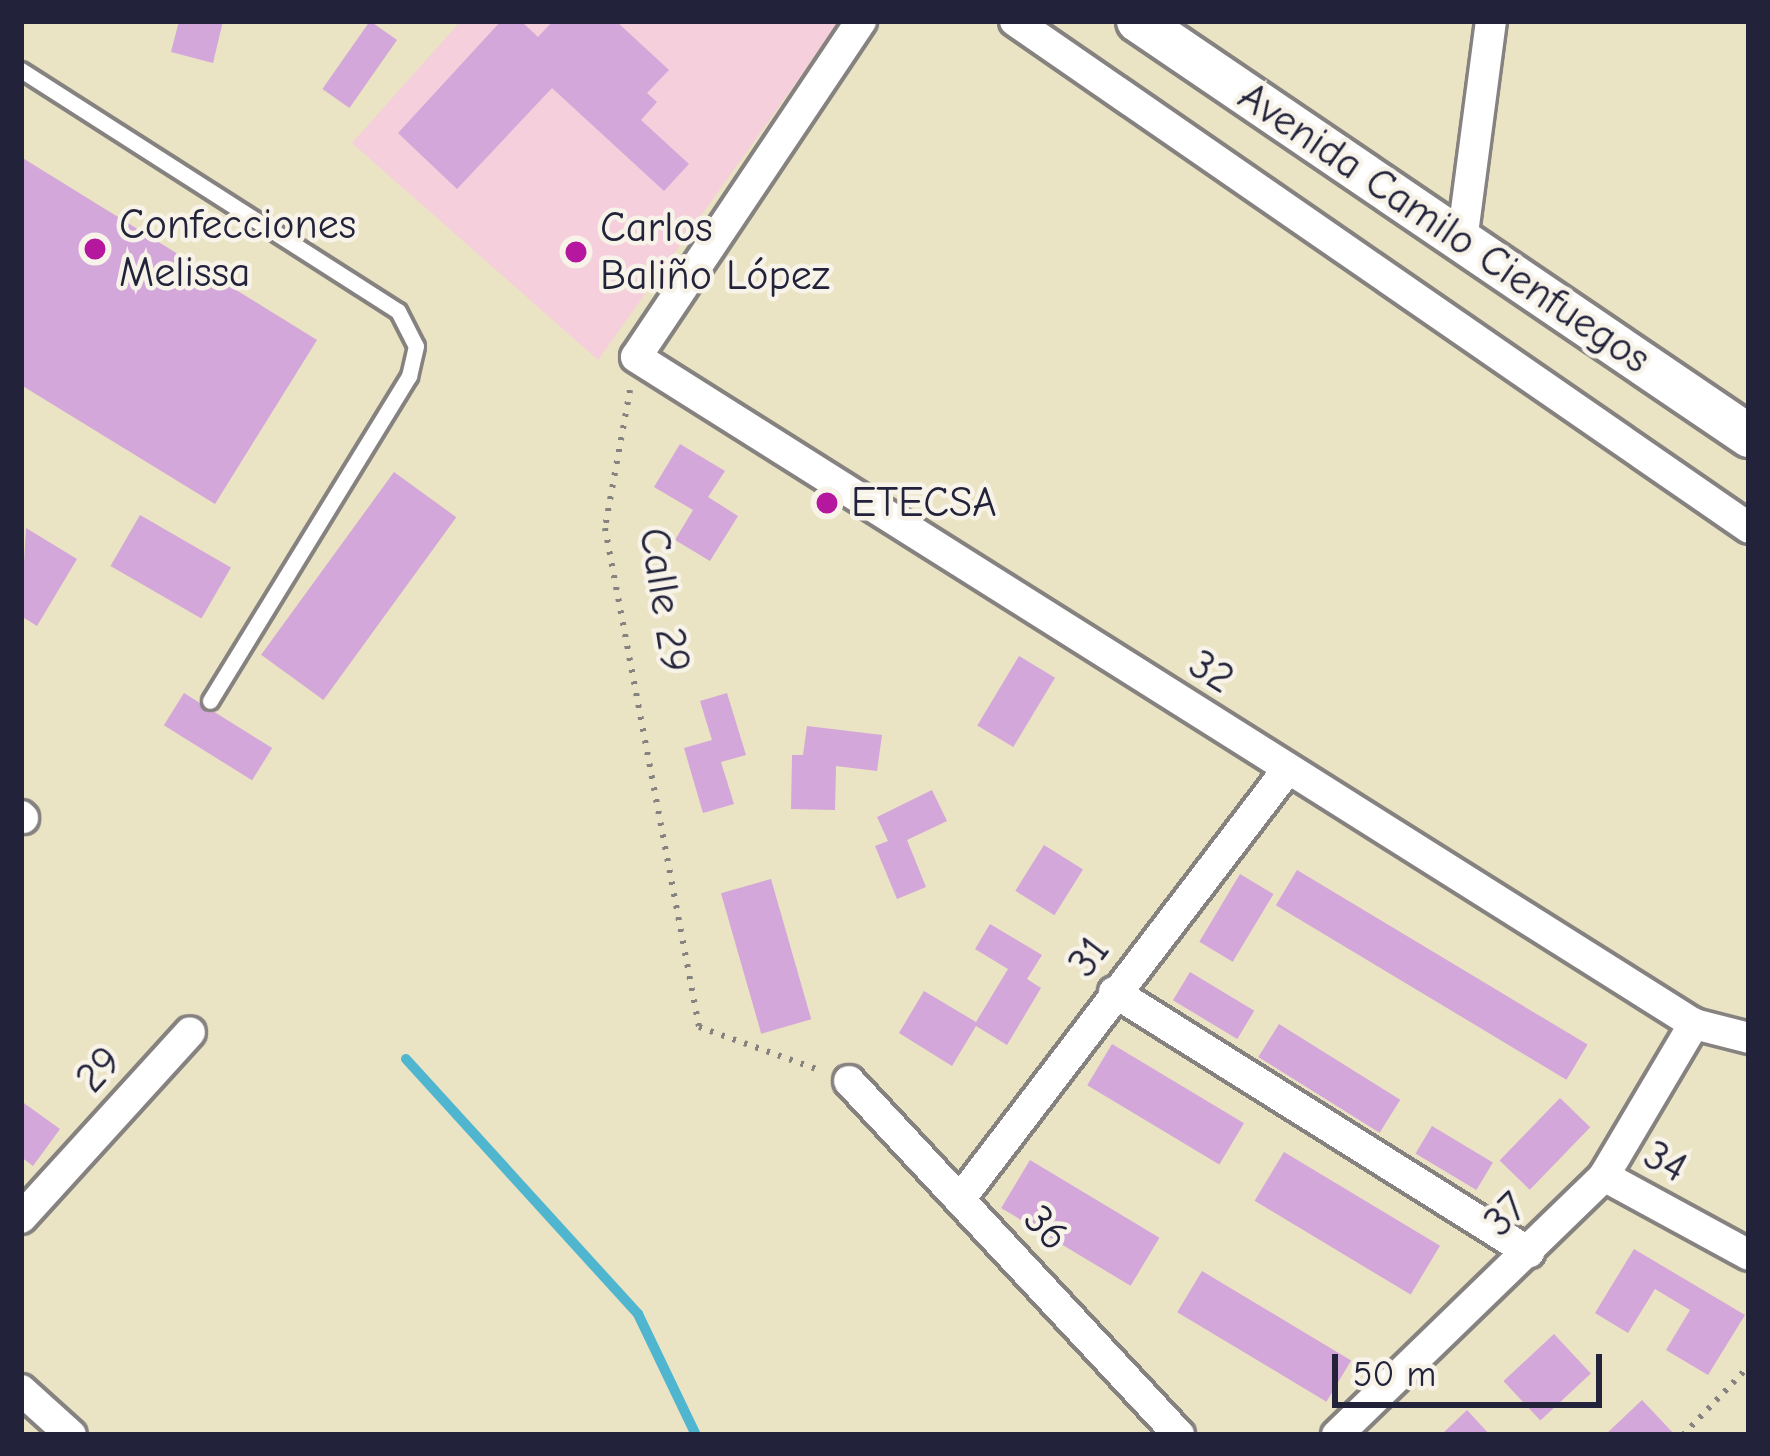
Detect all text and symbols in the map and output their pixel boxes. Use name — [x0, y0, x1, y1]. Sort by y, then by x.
street label: Avenida Camilo Cienfuegos — [1229, 71, 1659, 385]
place label: Confecciones Melissa — [119, 200, 356, 298]
place label: Carlos Baliño López — [600, 203, 830, 302]
marker: Confecciones Melissa — [82, 236, 108, 262]
marker: Carlos Baliño López — [563, 239, 589, 265]
place label: ETECSA — [851, 478, 997, 528]
marker: ETECSA — [814, 490, 840, 516]
street label: Calle 29 — [628, 524, 700, 676]
street label: 32 — [1179, 639, 1243, 705]
street label: 31 — [1057, 927, 1121, 987]
street label: 29 — [65, 1037, 133, 1103]
street label: 34 — [1635, 1130, 1695, 1194]
street label: 37 — [1474, 1183, 1538, 1247]
street label: 36 — [1013, 1195, 1079, 1261]
scale bar — [1338, 1330, 1608, 1404]
text: 50 m — [1353, 1354, 1436, 1395]

